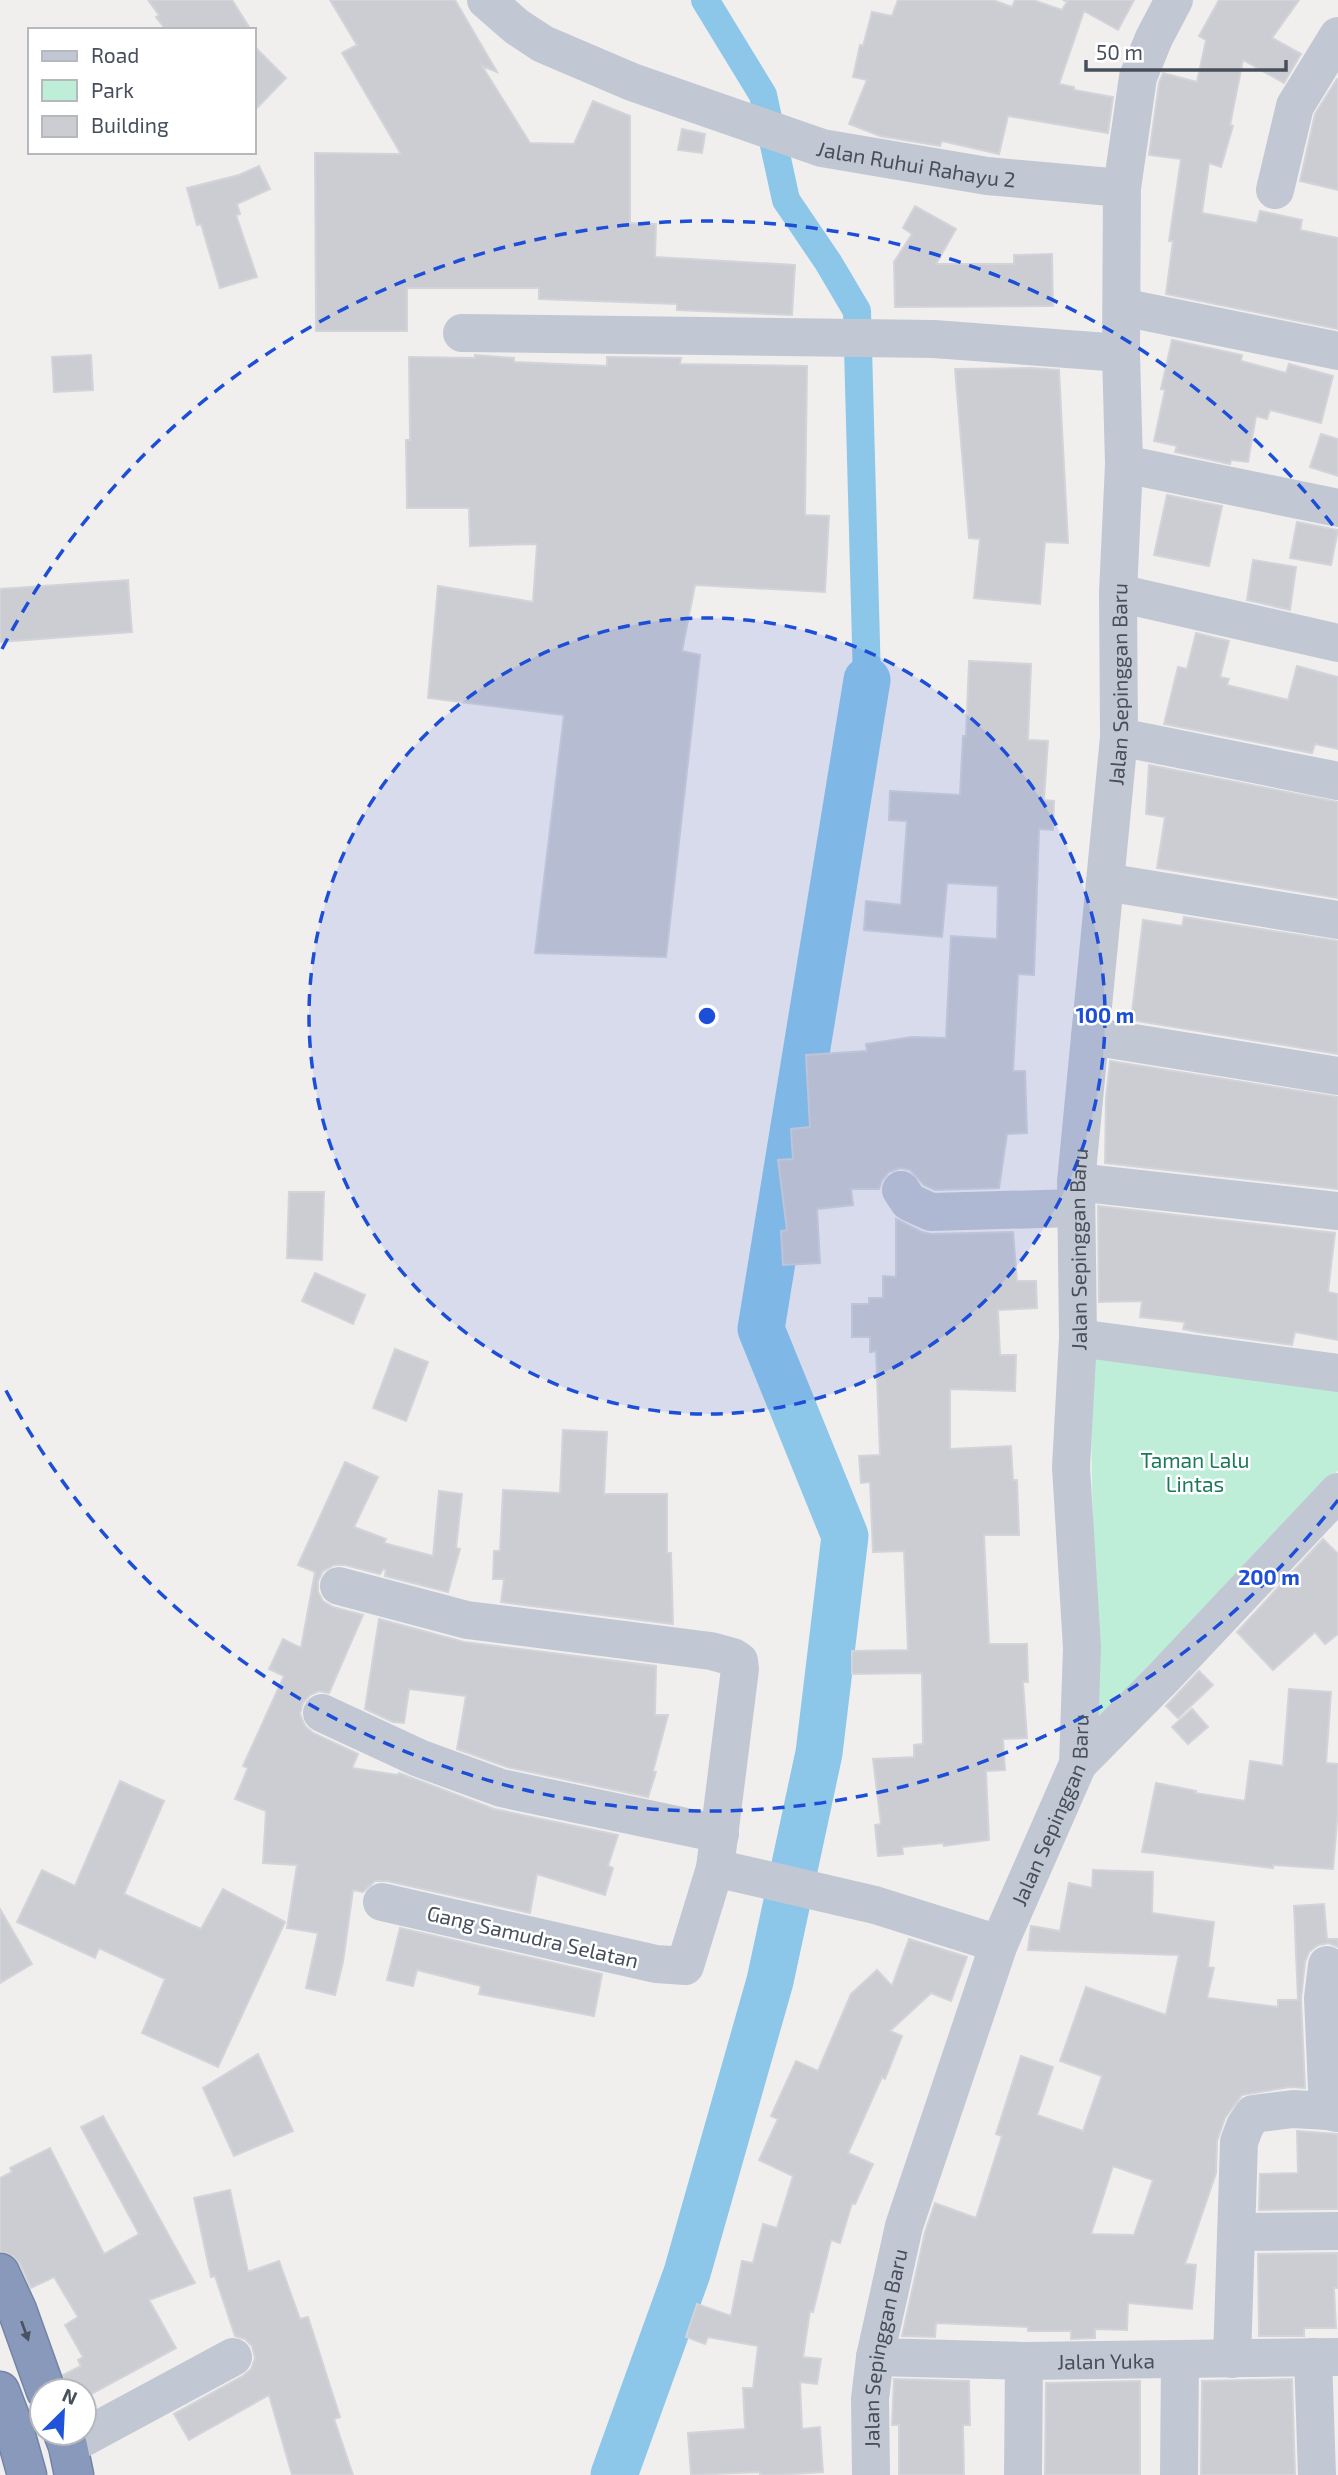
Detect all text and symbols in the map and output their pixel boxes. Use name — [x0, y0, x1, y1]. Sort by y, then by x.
legend — [28, 28, 256, 154]
scale bar — [1086, 28, 1286, 72]
text: 50 m — [1096, 39, 1143, 64]
text: Road — [91, 42, 139, 67]
text: Park — [91, 77, 134, 102]
text: Building — [91, 112, 169, 137]
street label: Jalan Ruhui Rahayu 2 — [814, 135, 1017, 191]
street label: Jalan Sepinggan Baru — [1102, 582, 1131, 787]
text: 100 m — [1076, 1002, 1134, 1027]
centre of rings — [695, 1004, 719, 1028]
street label: Jalan Sepinggan Baru — [1063, 1147, 1092, 1351]
park label: Taman Lalu Lintas — [1140, 1447, 1250, 1496]
text: 200 m — [1238, 1564, 1300, 1589]
street label: Jalan Sepinggan Baru — [1005, 1714, 1092, 1909]
street label: Gang Samudra Selatan — [425, 1900, 641, 1972]
street label: Jalan Sepinggan Baru — [858, 2246, 911, 2449]
one-way arrow — [19, 2321, 30, 2342]
street label: Jalan Yuka — [1057, 2347, 1155, 2373]
north arrow — [28, 2377, 98, 2447]
text: N — [59, 2383, 81, 2409]

